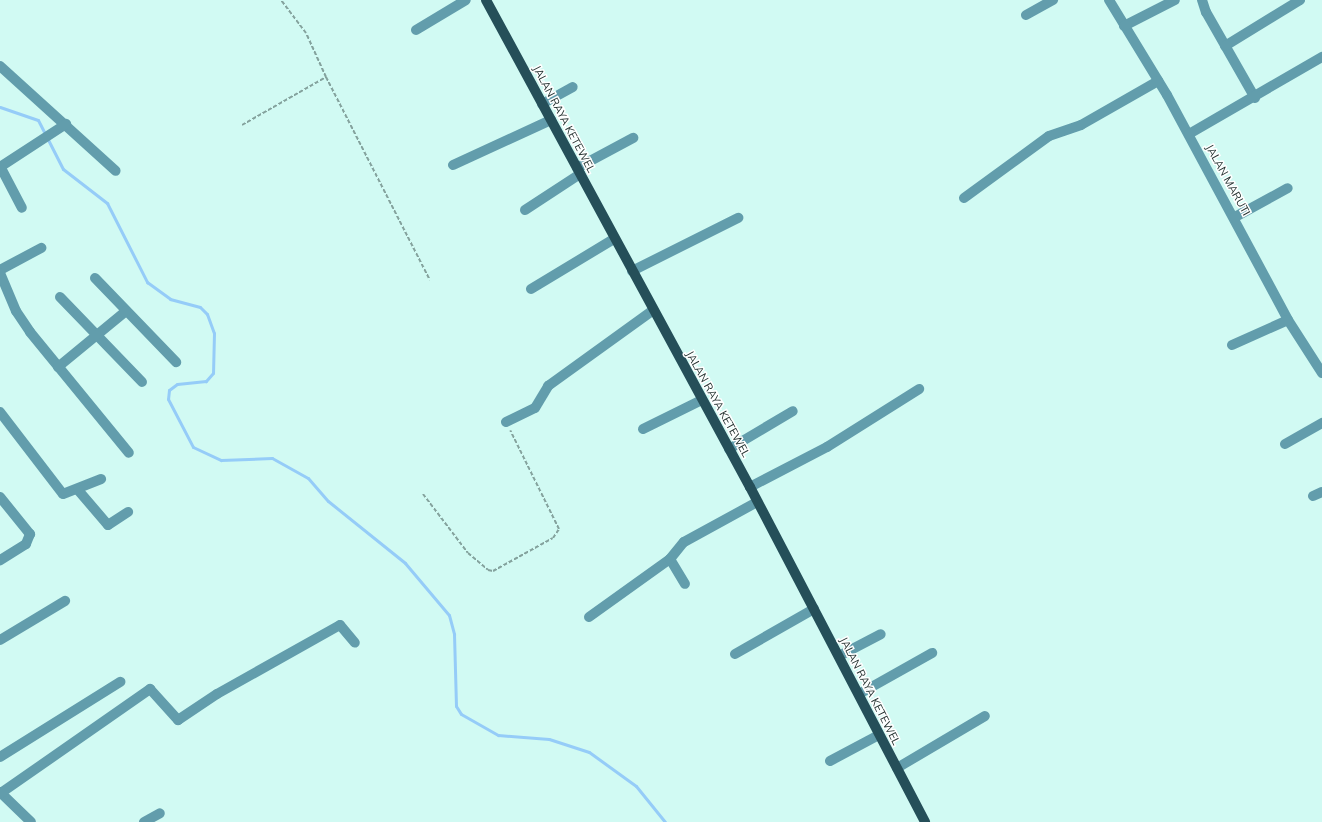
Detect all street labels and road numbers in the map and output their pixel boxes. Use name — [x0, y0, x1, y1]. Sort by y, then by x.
street label: JALAN RAYA KETEWEL — [530, 63, 598, 175]
street label: JALAN MARUTI — [1203, 142, 1253, 218]
street label: JALAN RAYA KETEWEL — [683, 349, 753, 459]
street label: JALAN RAYA KETEWEL — [837, 635, 903, 747]

